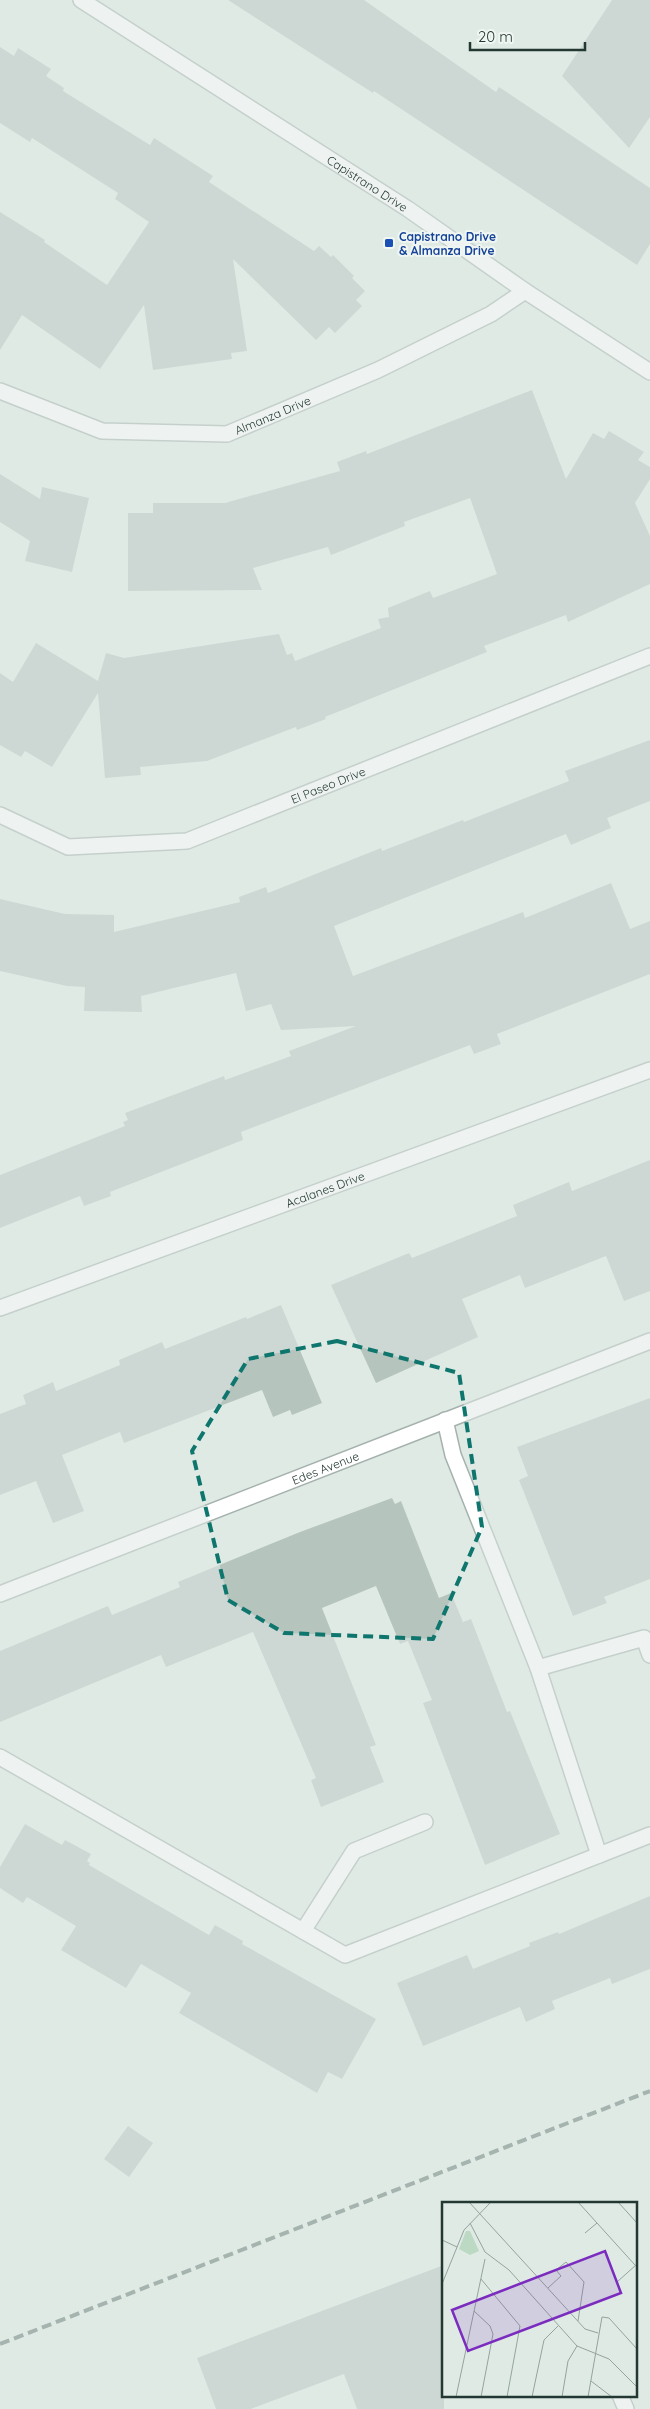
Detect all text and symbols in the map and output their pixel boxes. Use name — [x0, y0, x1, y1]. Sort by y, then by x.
scale bar — [470, 20, 585, 52]
text: 20 m — [478, 27, 513, 46]
street label: Capistrano Drive — [324, 152, 411, 215]
place label: Capistrano Drive & Almanza Drive — [399, 229, 496, 258]
marker: Capistrano Drive & Almanza Drive — [383, 237, 395, 249]
street label: Almanza Drive — [232, 392, 313, 437]
street label: El Paseo Drive — [288, 763, 368, 806]
street label: Acalanes Drive — [283, 1168, 367, 1210]
street label: Edes Avenue — [290, 1447, 361, 1487]
inset map — [442, 2202, 638, 2396]

